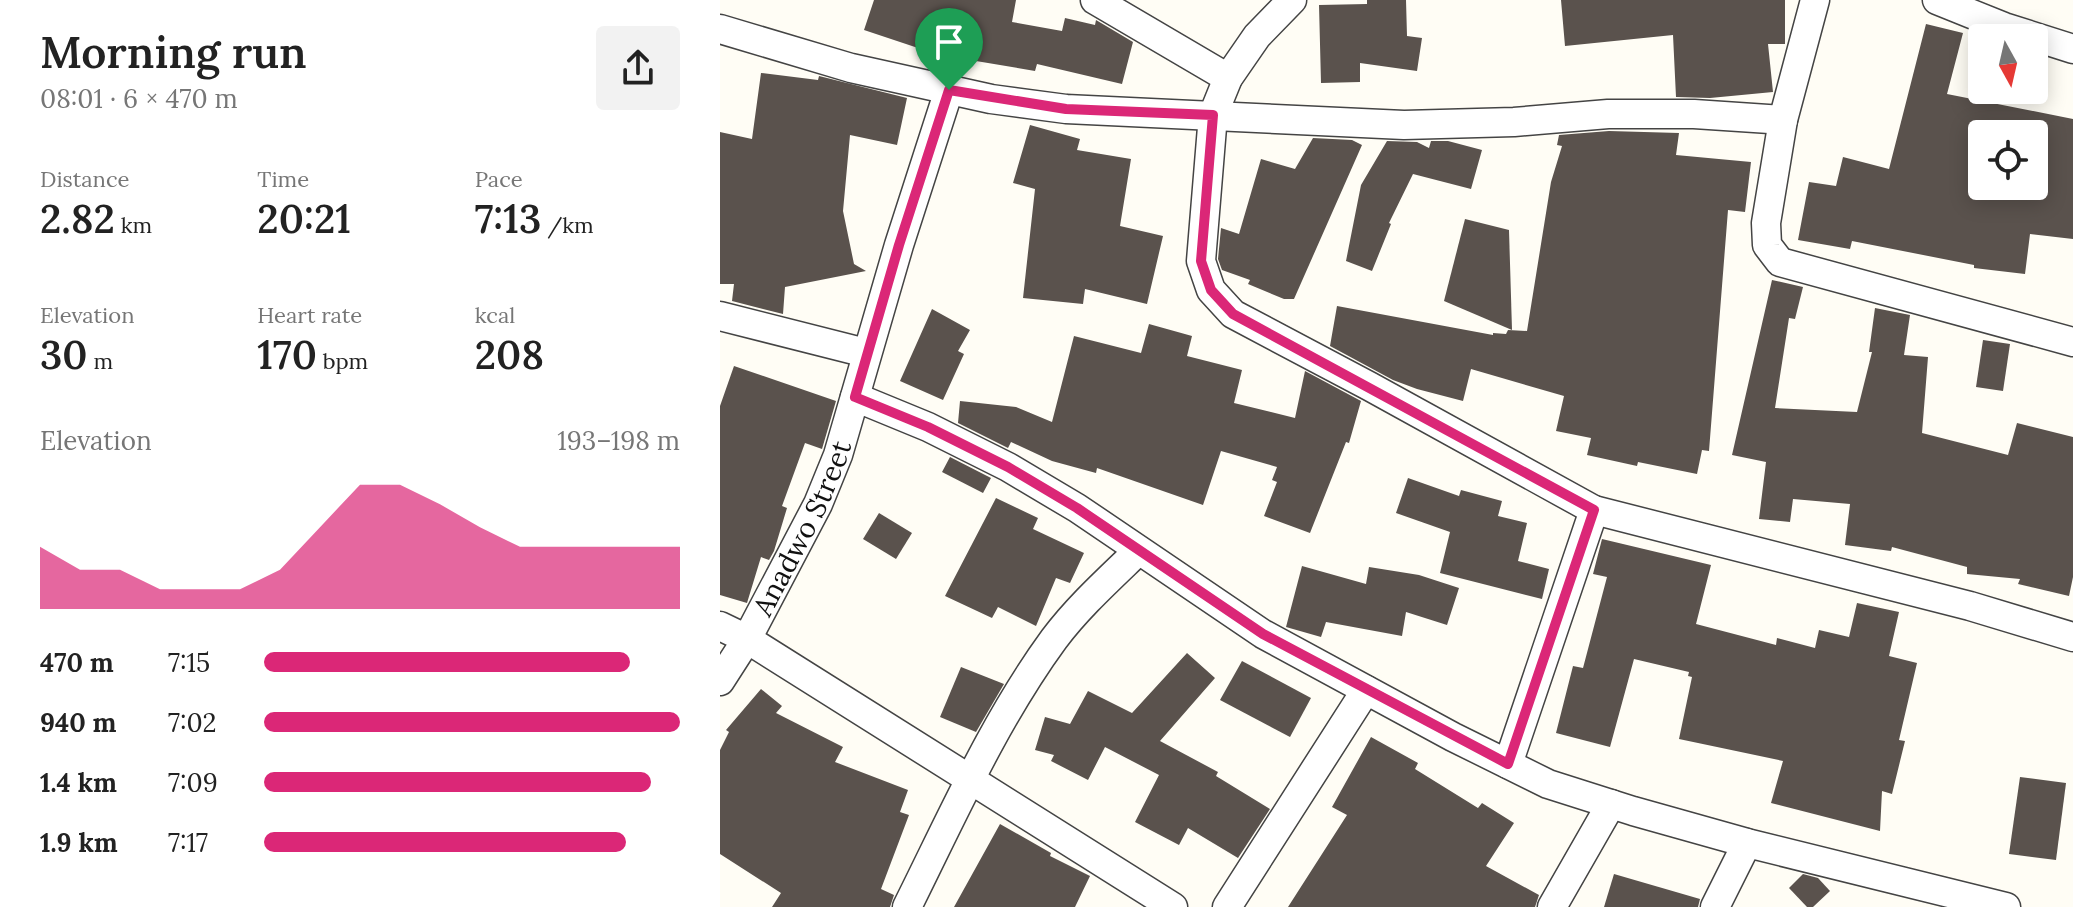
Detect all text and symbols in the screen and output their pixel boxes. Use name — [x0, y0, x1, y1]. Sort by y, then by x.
pin — [915, 8, 983, 90]
icon: arrive — [927, 20, 971, 64]
text: Morning run — [40, 24, 307, 80]
north arrow — [1968, 24, 2048, 104]
map controls — [1968, 24, 2048, 200]
button: share — [596, 26, 680, 110]
text: 08:01 · 6 × 470 m — [40, 82, 238, 115]
button: locate — [1968, 120, 2048, 200]
text: Distance — [40, 165, 130, 193]
text: Time — [257, 165, 309, 193]
text: Pace — [475, 165, 523, 193]
text: 2.82 — [40, 193, 115, 244]
text: 20:21 — [257, 193, 351, 244]
text: 7:13 — [475, 193, 541, 244]
text: km — [115, 211, 152, 239]
text: /km — [541, 211, 594, 239]
text: Elevation — [40, 301, 135, 329]
text: Heart rate — [257, 301, 362, 329]
text: kcal — [475, 301, 515, 329]
text: 30 — [40, 329, 88, 380]
text: 170 — [257, 329, 317, 380]
text: 208 — [475, 329, 544, 380]
text: m — [88, 347, 113, 375]
text: bpm — [317, 347, 368, 375]
text: Elevation — [40, 424, 152, 457]
text: 193–198 m — [557, 424, 680, 457]
street label: Anadwo Street — [744, 436, 859, 623]
text: 470 m — [40, 646, 114, 679]
text: 7:15 — [168, 646, 210, 679]
text: 940 m — [40, 706, 117, 739]
text: 7:02 — [168, 706, 216, 739]
text: 1.4 km — [40, 766, 117, 799]
text: 7:09 — [168, 766, 218, 799]
text: 1.9 km — [40, 826, 118, 859]
text: 7:17 — [168, 826, 208, 859]

